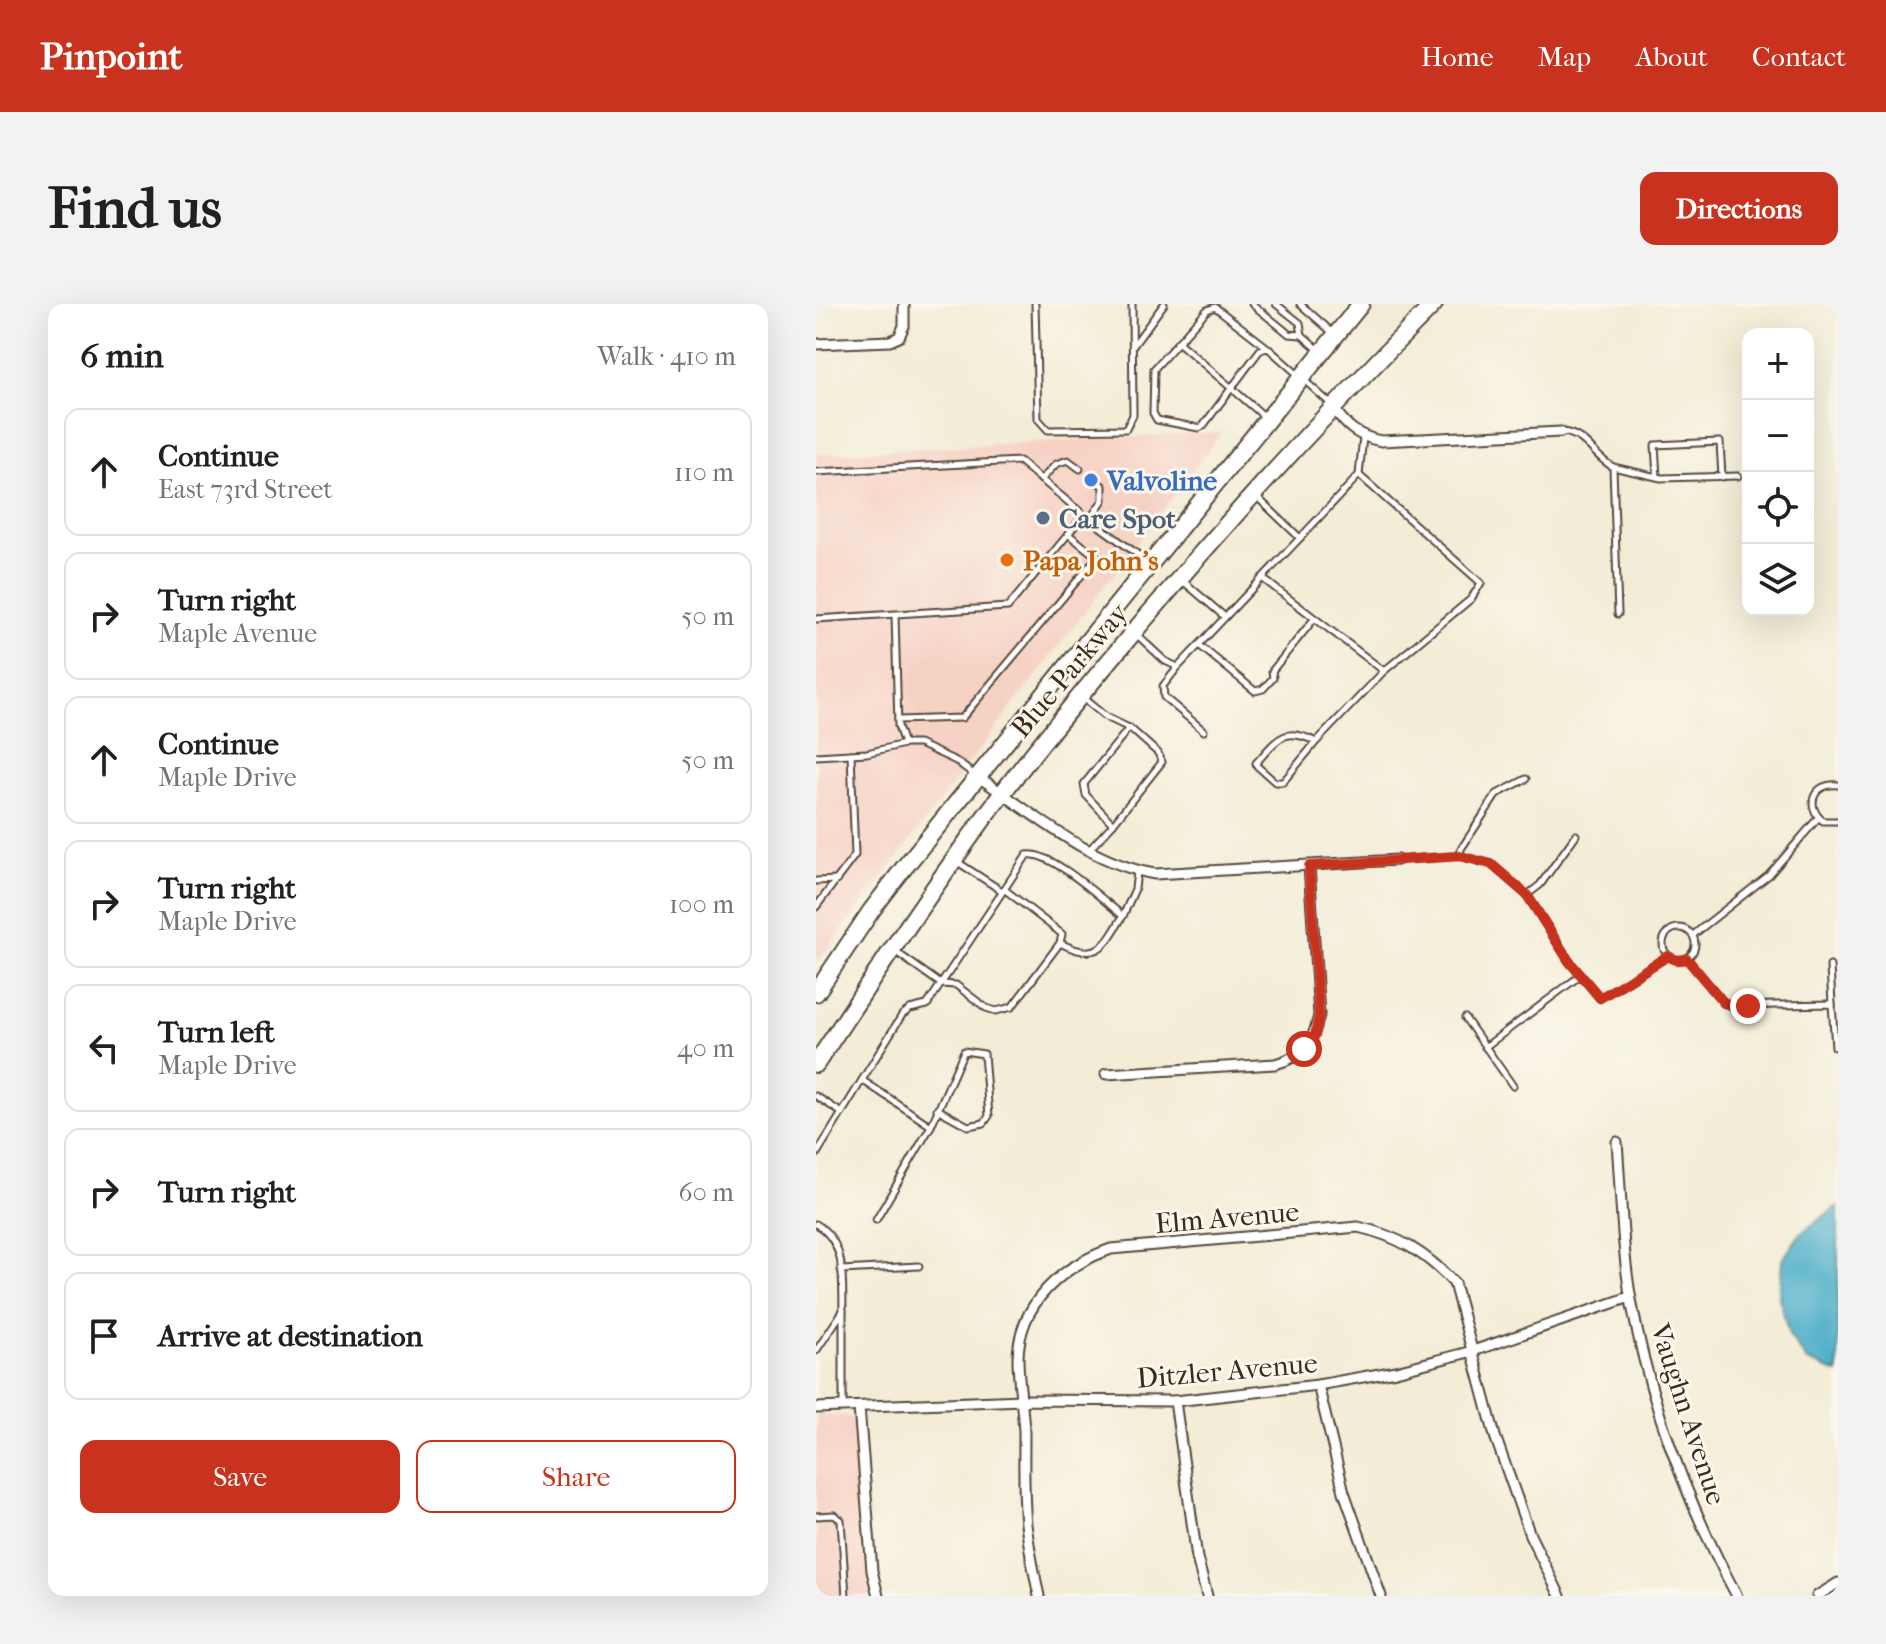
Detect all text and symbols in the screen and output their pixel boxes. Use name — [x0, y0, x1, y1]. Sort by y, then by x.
text: Pinpoint — [40, 34, 182, 79]
text: Home — [1421, 40, 1494, 73]
text: Map — [1538, 40, 1591, 73]
text: About — [1635, 40, 1708, 73]
text: Contact — [1752, 40, 1846, 73]
button: Directions — [1640, 172, 1838, 245]
text: Find us — [48, 176, 222, 241]
map controls — [1742, 328, 1814, 616]
button: + — [1742, 328, 1814, 400]
text: 6 min — [80, 336, 164, 376]
text: Walk · 410 m — [597, 341, 736, 372]
button: − — [1742, 400, 1814, 472]
text: Continue — [158, 439, 279, 474]
icon: ahead — [82, 450, 126, 494]
text: 110 m — [674, 457, 734, 488]
place label: Valvoline — [1106, 464, 1217, 497]
marker: Valvoline — [1082, 471, 1100, 489]
button: locate — [1742, 472, 1814, 544]
text: East 73rd Street — [158, 474, 333, 505]
place label: Care Spot — [1059, 502, 1177, 535]
marker: Care Spot — [1034, 509, 1052, 527]
place label: Papa John's — [1023, 544, 1159, 577]
button: layers — [1742, 544, 1814, 616]
marker: Papa John's — [998, 551, 1016, 569]
text: Turn right — [158, 583, 296, 618]
icon: right — [82, 594, 126, 638]
street label: Blue Parkway — [1004, 596, 1136, 744]
text: 50 m — [681, 601, 734, 632]
text: Maple Avenue — [158, 618, 317, 649]
text: Continue — [158, 727, 279, 762]
icon: ahead — [82, 738, 126, 782]
text: 50 m — [681, 745, 734, 776]
text: Maple Drive — [158, 762, 297, 793]
text: Turn right — [158, 871, 296, 906]
icon: right — [82, 882, 126, 926]
text: 100 m — [669, 889, 734, 920]
text: Maple Drive — [158, 906, 297, 937]
route end — [1730, 988, 1766, 1024]
text: Turn left — [158, 1015, 275, 1050]
icon: left — [82, 1026, 126, 1070]
route start — [1286, 1031, 1322, 1067]
text: 40 m — [677, 1033, 734, 1064]
text: Maple Drive — [158, 1050, 297, 1081]
icon: right — [82, 1170, 126, 1214]
text: Turn right — [158, 1175, 296, 1210]
text: 60 m — [678, 1177, 734, 1208]
street label: Elm Avenue — [1154, 1195, 1301, 1240]
icon: arrive — [82, 1314, 126, 1358]
street label: Vaughn Avenue — [1643, 1318, 1733, 1509]
text: Arrive at destination — [158, 1319, 423, 1354]
street label: Ditzler Avenue — [1135, 1346, 1319, 1395]
button: Save — [80, 1440, 400, 1513]
button: Share — [416, 1440, 736, 1513]

